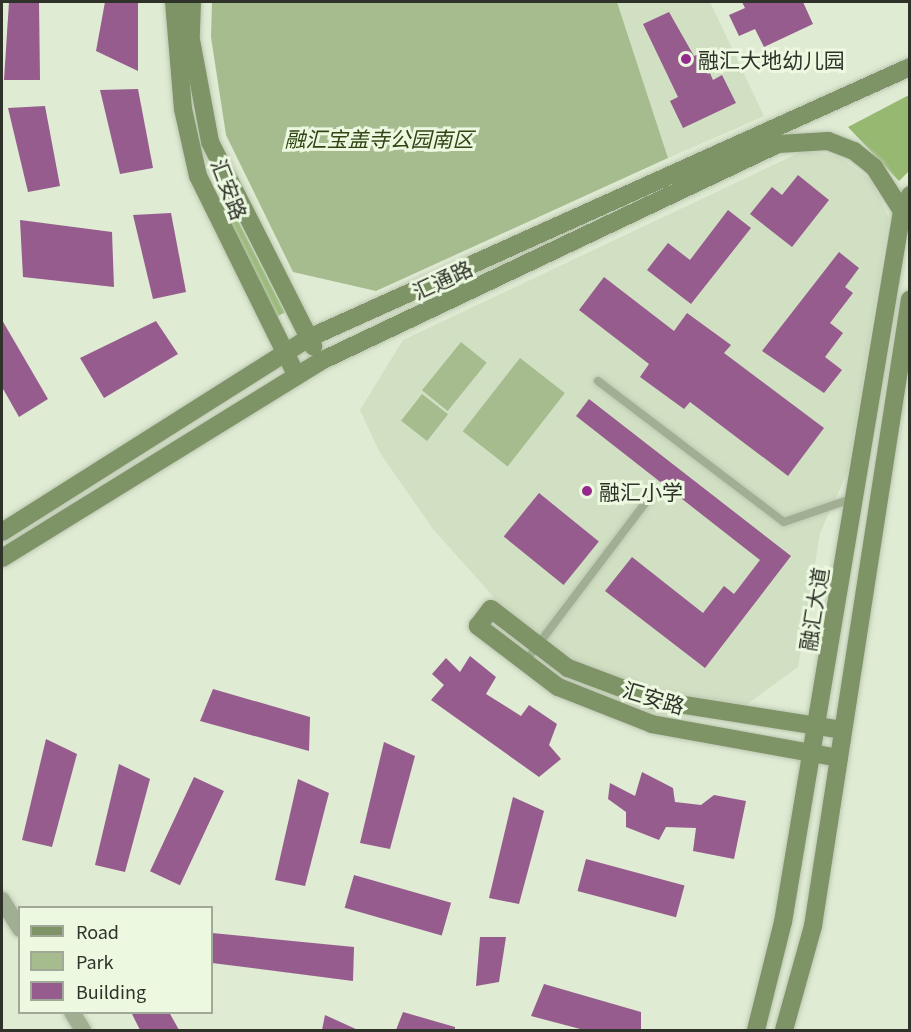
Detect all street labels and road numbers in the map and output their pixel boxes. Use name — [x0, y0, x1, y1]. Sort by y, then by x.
street label: 汇安路 — [207, 155, 253, 223]
street label: 汇通路 — [408, 254, 476, 304]
street label: 融汇大道 — [794, 566, 832, 652]
street label: 汇安路 — [620, 676, 688, 718]

